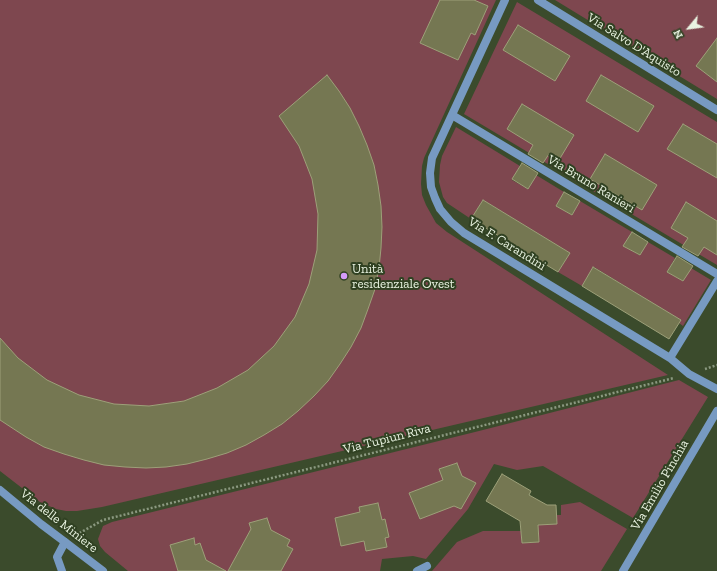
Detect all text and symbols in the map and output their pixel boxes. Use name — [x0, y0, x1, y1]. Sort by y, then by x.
north arrow — [669, 8, 709, 48]
street label: Via Salvo D'Aquisto — [584, 10, 684, 80]
text: N — [670, 27, 686, 41]
street label: Via Bruno Ranieri — [544, 152, 638, 216]
street label: Via F. Carandini — [465, 214, 549, 274]
place label: Unità residenziale Ovest — [352, 261, 455, 292]
marker: Unità residenziale Ovest — [339, 271, 349, 281]
street label: Via Tupiun Riva — [342, 421, 432, 457]
street label: Via Emilio Pinchia — [628, 437, 692, 533]
street label: Via delle Miniere — [17, 486, 101, 556]

